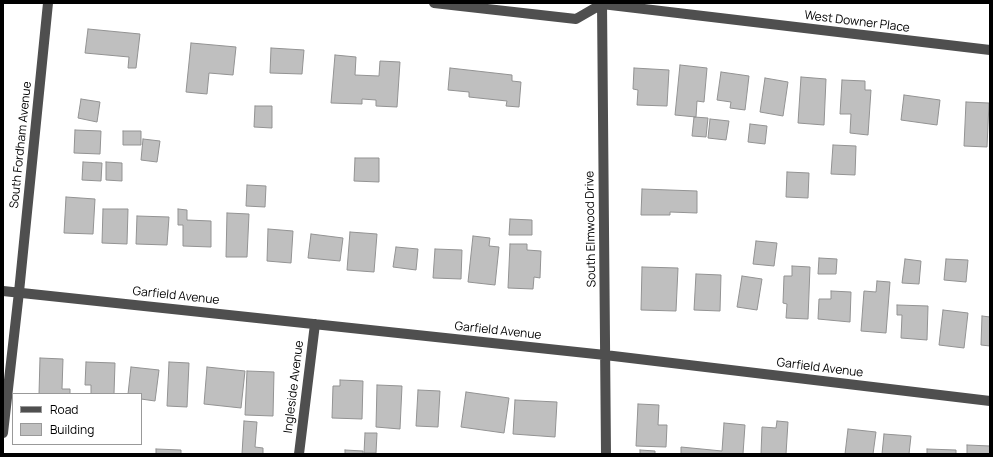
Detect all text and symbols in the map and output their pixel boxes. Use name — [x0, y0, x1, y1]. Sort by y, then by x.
street label: West Downer Place — [803, 8, 911, 36]
street label: South Fordham Avenue — [7, 81, 35, 209]
street label: South Elmwood Drive — [583, 171, 599, 287]
street label: Garfield Avenue — [132, 284, 220, 308]
street label: Garfield Avenue — [454, 319, 542, 343]
street label: Ingleside Avenue — [281, 340, 307, 434]
street label: Garfield Avenue — [776, 356, 864, 380]
legend — [12, 393, 142, 445]
text: Road — [50, 401, 78, 418]
text: Building — [50, 421, 94, 438]

